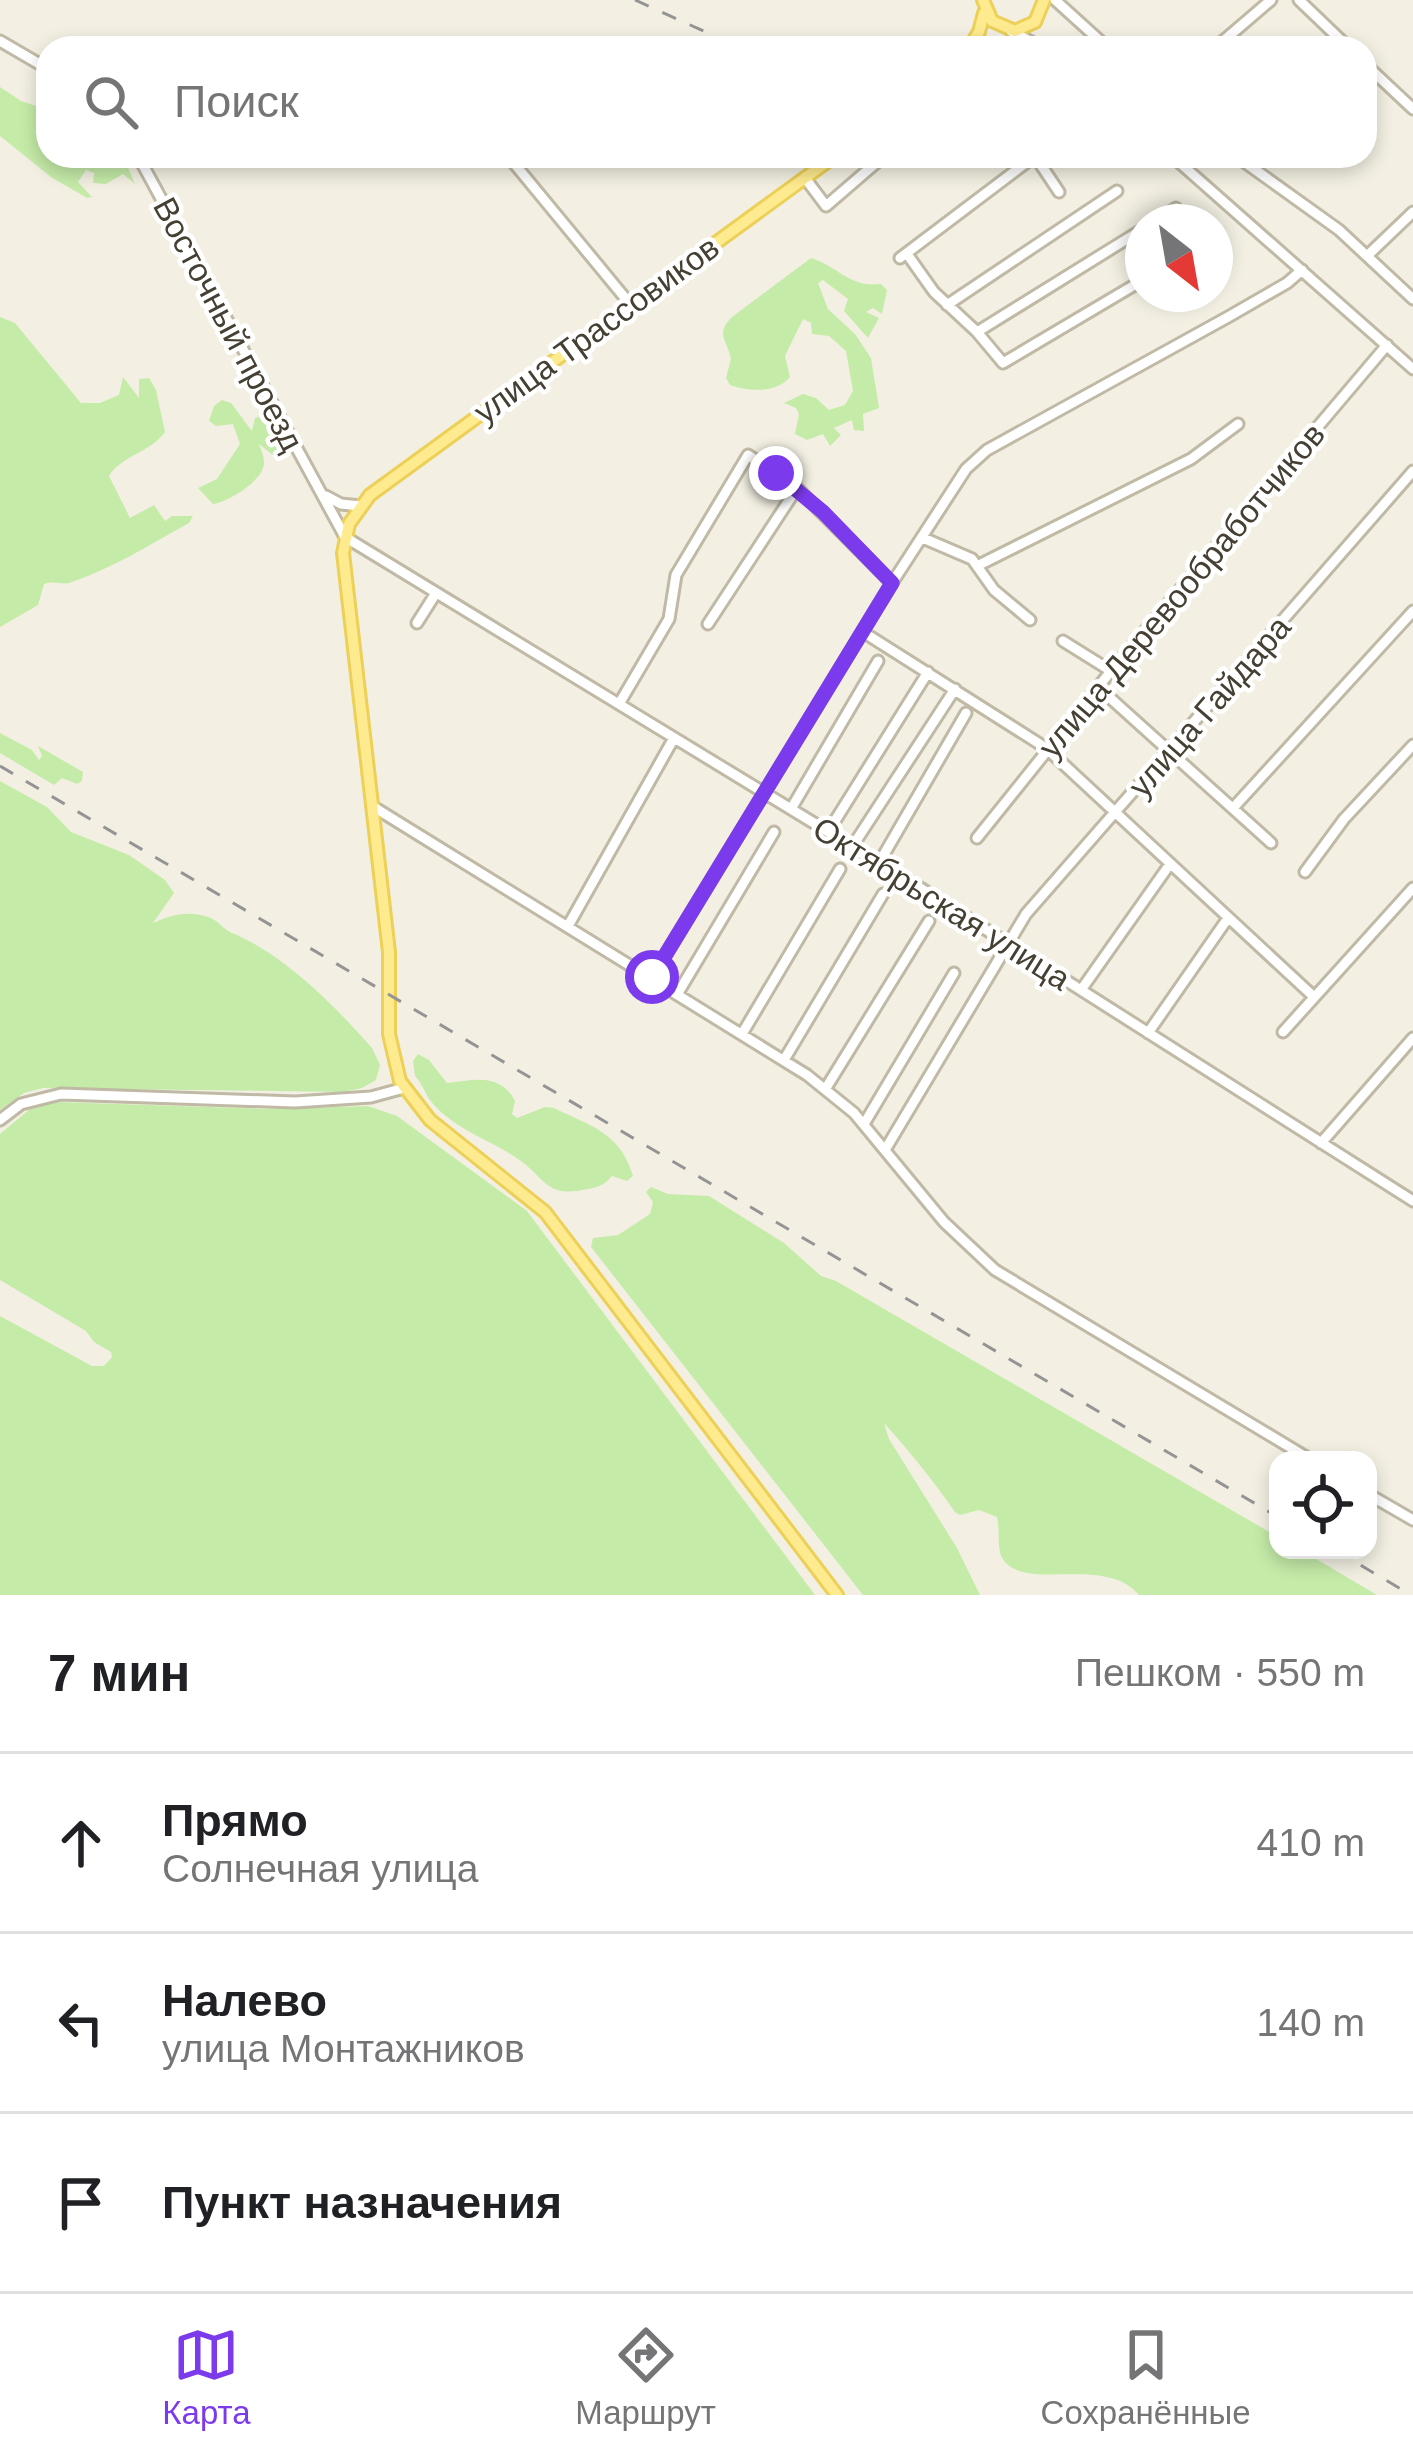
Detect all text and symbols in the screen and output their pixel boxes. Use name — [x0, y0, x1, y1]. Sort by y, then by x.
search box — [36, 36, 1377, 168]
icon: search — [78, 69, 144, 135]
text: Поиск — [174, 76, 299, 127]
street label: Восточный проезд — [146, 191, 311, 457]
north arrow — [1125, 204, 1233, 312]
street label: улица Трассовиков — [467, 228, 726, 431]
street label: улица Деревообработчиков — [1031, 416, 1332, 765]
route end — [749, 446, 803, 500]
street label: улица Гайдара — [1121, 608, 1298, 804]
street label: Октябрьская улица — [807, 809, 1077, 998]
route start — [625, 950, 679, 1004]
map controls — [1269, 1451, 1377, 1559]
button: locate — [1269, 1451, 1377, 1559]
text: 7 мин — [48, 1645, 190, 1702]
text: Пешком · 550 m — [1075, 1651, 1365, 1694]
text: Прямо — [162, 1795, 308, 1846]
icon: ahead — [48, 1810, 114, 1876]
text: 410 m — [1257, 1821, 1365, 1864]
text: Солнечная улица — [162, 1847, 478, 1890]
text: Налево — [162, 1975, 327, 2026]
icon: left — [48, 1990, 114, 2056]
text: 140 m — [1257, 2001, 1365, 2044]
text: улица Монтажников — [162, 2027, 525, 2070]
icon: arrive — [48, 2170, 114, 2236]
text: Пункт назначения — [162, 2177, 562, 2228]
tab: Карта — [162, 2322, 251, 2432]
tab: Маршрут — [575, 2322, 716, 2432]
tab: Сохранённые — [1041, 2322, 1251, 2432]

